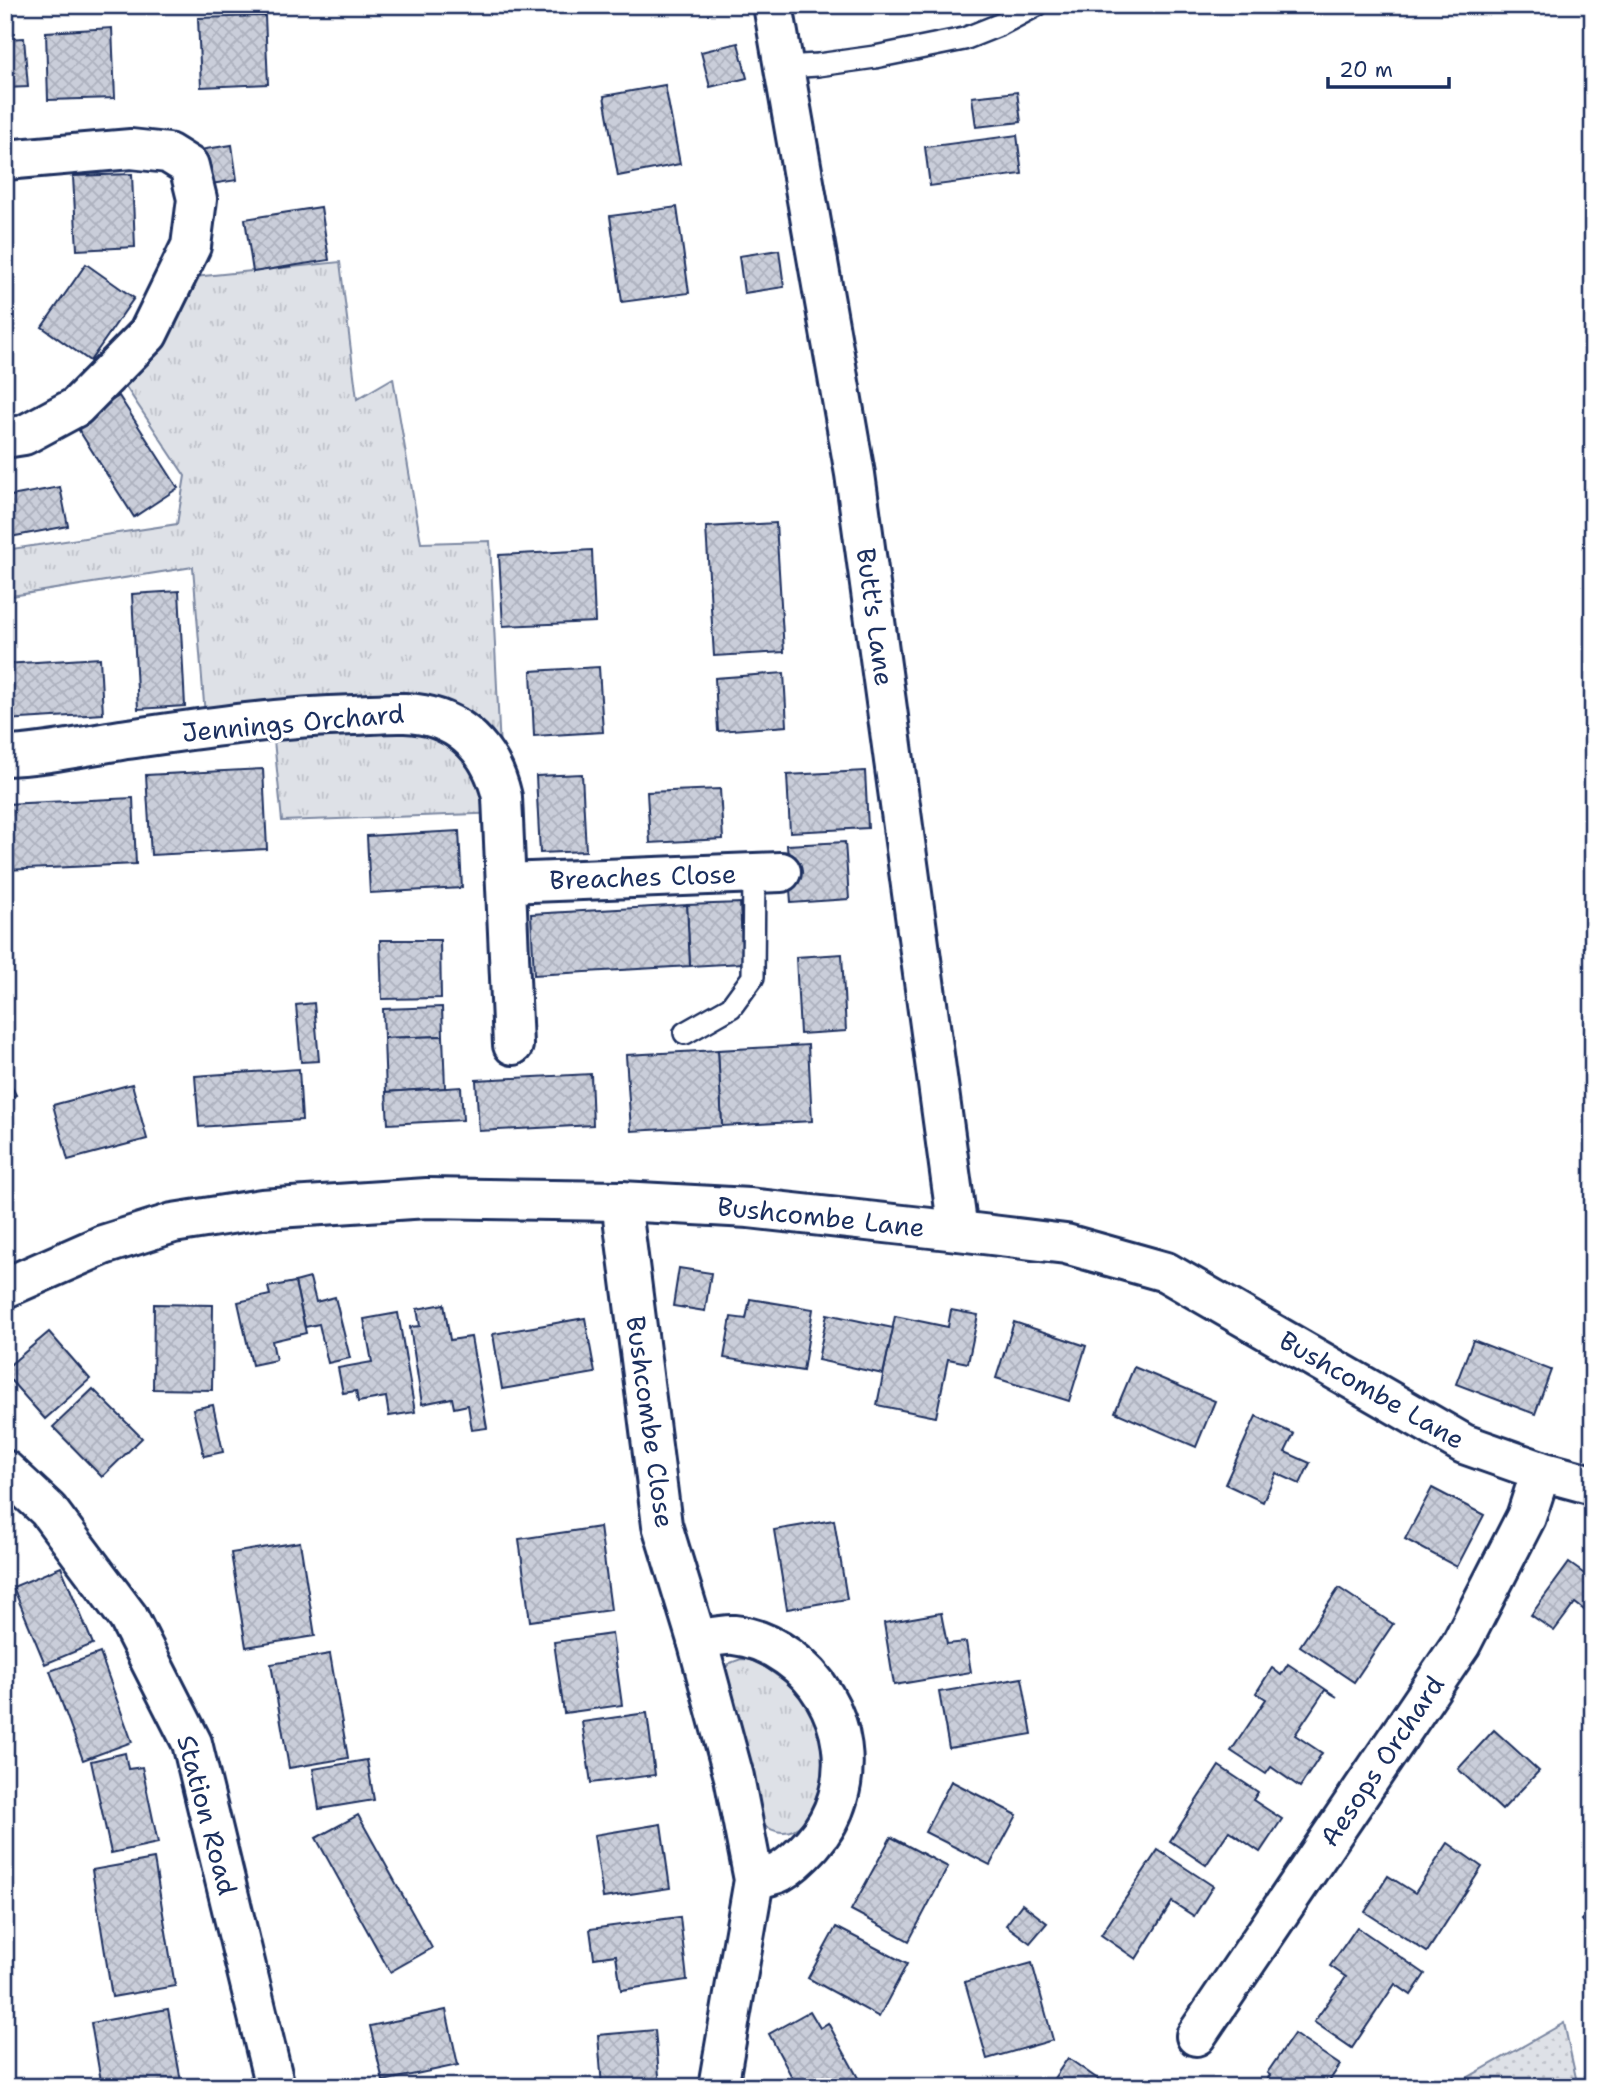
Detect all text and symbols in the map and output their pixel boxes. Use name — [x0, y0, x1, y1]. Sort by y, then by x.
scale bar — [1328, 46, 1449, 90]
text: 20 m — [1339, 56, 1393, 84]
street label: Butt's Lane — [849, 546, 902, 688]
street label: Jennings Orchard — [180, 695, 406, 750]
street label: Breaches Close — [549, 856, 737, 897]
street label: Bushcombe Lane — [716, 1188, 927, 1245]
street label: Bushcombe Close — [618, 1314, 683, 1530]
street label: Bushcombe Lane — [1273, 1322, 1471, 1457]
street label: Aesops Orchard — [1311, 1668, 1452, 1853]
street label: Station Road — [169, 1731, 246, 1899]

